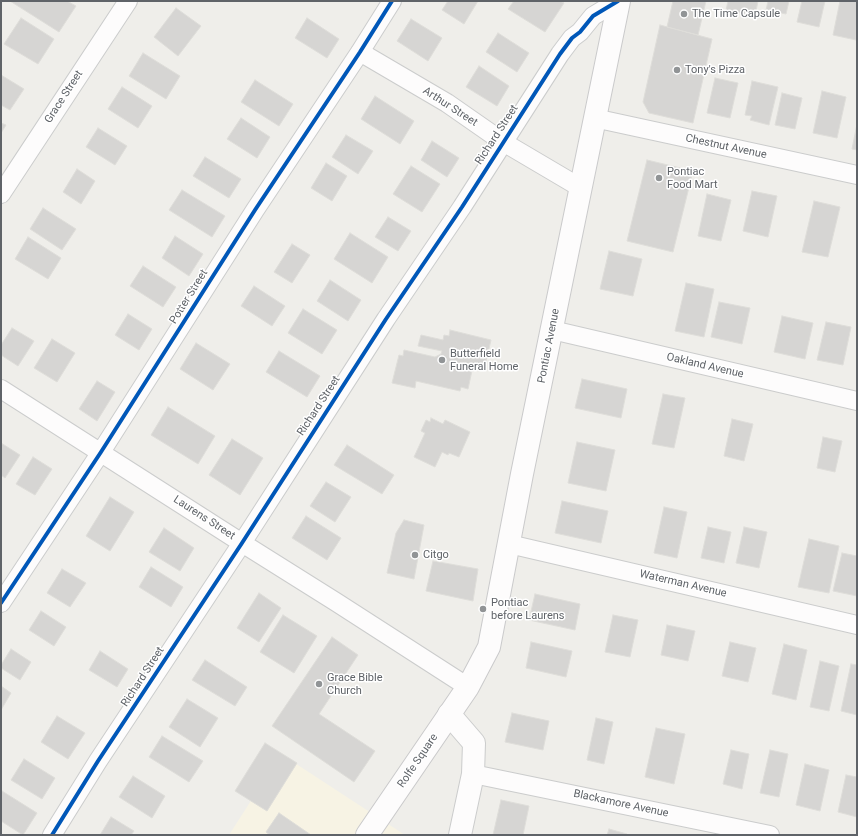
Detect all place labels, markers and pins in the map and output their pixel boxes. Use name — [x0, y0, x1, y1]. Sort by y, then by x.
place label: The Time Capsule — [692, 7, 780, 21]
marker: The Time Capsule — [679, 9, 689, 19]
place label: Tony's Pizza — [685, 63, 745, 77]
marker: Tony's Pizza — [672, 65, 682, 75]
place label: Pontiac Food Mart — [667, 165, 718, 191]
marker: Pontiac Food Mart — [654, 173, 664, 183]
place label: Butterfield Funeral Home — [450, 347, 518, 373]
marker: Butterfield Funeral Home — [437, 355, 447, 365]
place label: Citgo — [423, 548, 449, 562]
marker: Citgo — [410, 550, 420, 560]
place label: Pontiac before Laurens — [491, 596, 564, 622]
marker: Pontiac before Laurens — [478, 604, 488, 614]
place label: Grace Bible Church — [327, 671, 383, 697]
marker: Grace Bible Church — [314, 679, 324, 689]

